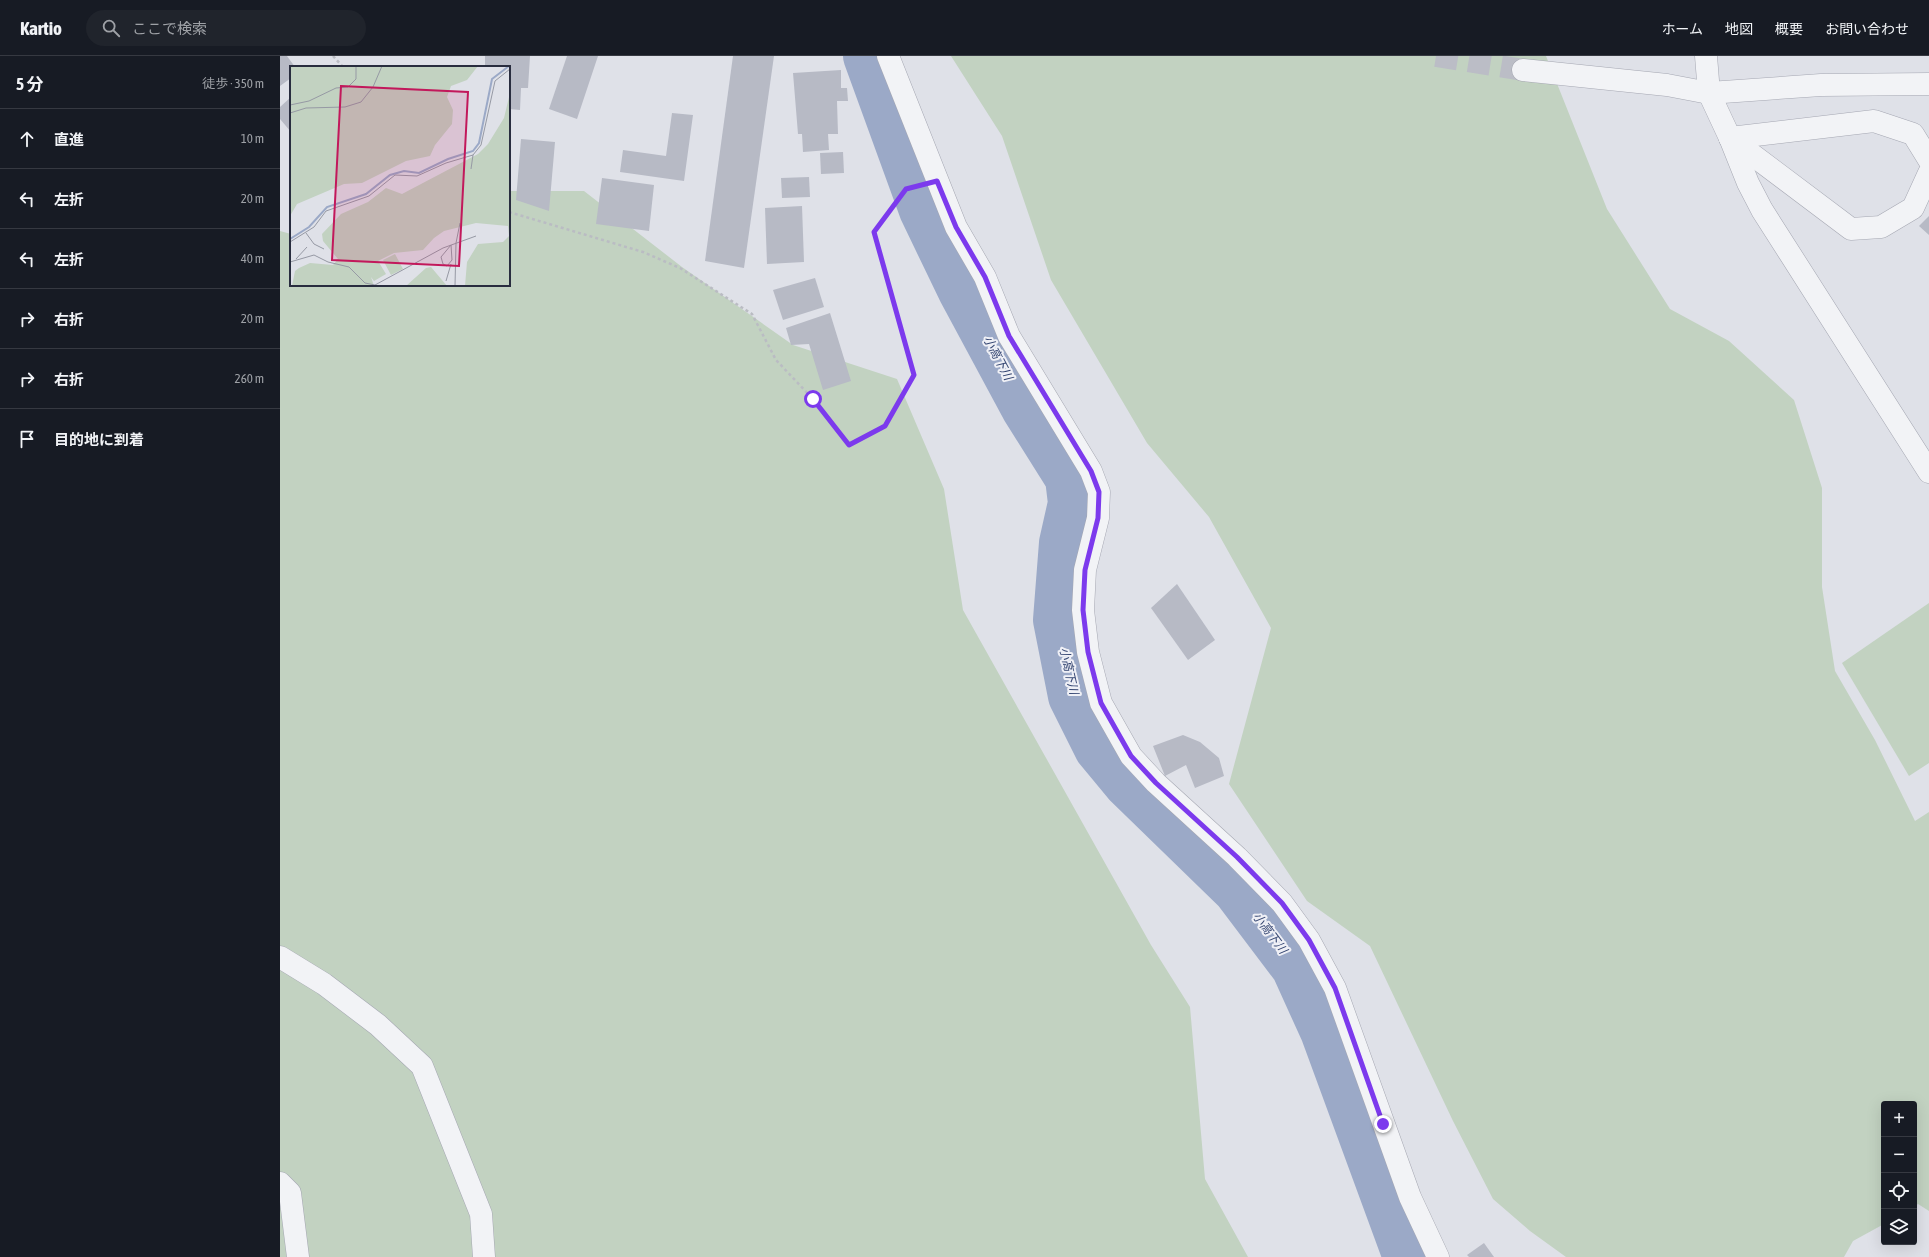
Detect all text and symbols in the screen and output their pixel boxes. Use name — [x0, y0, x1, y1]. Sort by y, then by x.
search box — [86, 10, 366, 46]
text: Kartio — [20, 17, 62, 39]
icon: search — [100, 17, 122, 39]
text: ここで検索 — [132, 20, 207, 37]
text: ホーム — [1661, 21, 1703, 37]
text: 地図 — [1725, 21, 1753, 37]
text: 概要 — [1775, 21, 1803, 37]
text: お問い合わせ — [1825, 21, 1909, 37]
inset map — [290, 66, 510, 286]
text: 5 分 — [16, 74, 43, 94]
text: 徒歩 · 350 m — [202, 76, 264, 91]
icon: ahead — [16, 128, 38, 150]
text: 直進 — [54, 131, 84, 148]
text: 10 m — [241, 131, 264, 146]
icon: left — [16, 188, 38, 210]
text: 左折 — [54, 191, 84, 208]
text: 20 m — [241, 191, 264, 206]
icon: left — [16, 248, 38, 270]
text: 左折 — [54, 251, 84, 268]
text: 40 m — [241, 251, 264, 266]
icon: right — [16, 308, 38, 330]
text: 右折 — [54, 311, 84, 328]
text: 20 m — [241, 311, 264, 326]
water label: 小高下川 — [981, 334, 1016, 384]
icon: right — [16, 368, 38, 390]
text: 右折 — [54, 371, 84, 388]
text: 260 m — [235, 371, 264, 386]
route start — [804, 390, 822, 408]
icon: arrive — [16, 428, 38, 450]
text: 目的地に到着 — [54, 431, 144, 448]
water label: 小高下川 — [1057, 646, 1082, 698]
water label: 小高下川 — [1250, 910, 1291, 958]
map controls — [1881, 1101, 1917, 1245]
button: + — [1881, 1101, 1917, 1137]
route end — [1374, 1115, 1392, 1133]
button: − — [1881, 1137, 1917, 1173]
button: locate — [1881, 1173, 1917, 1209]
button: layers — [1881, 1209, 1917, 1245]

